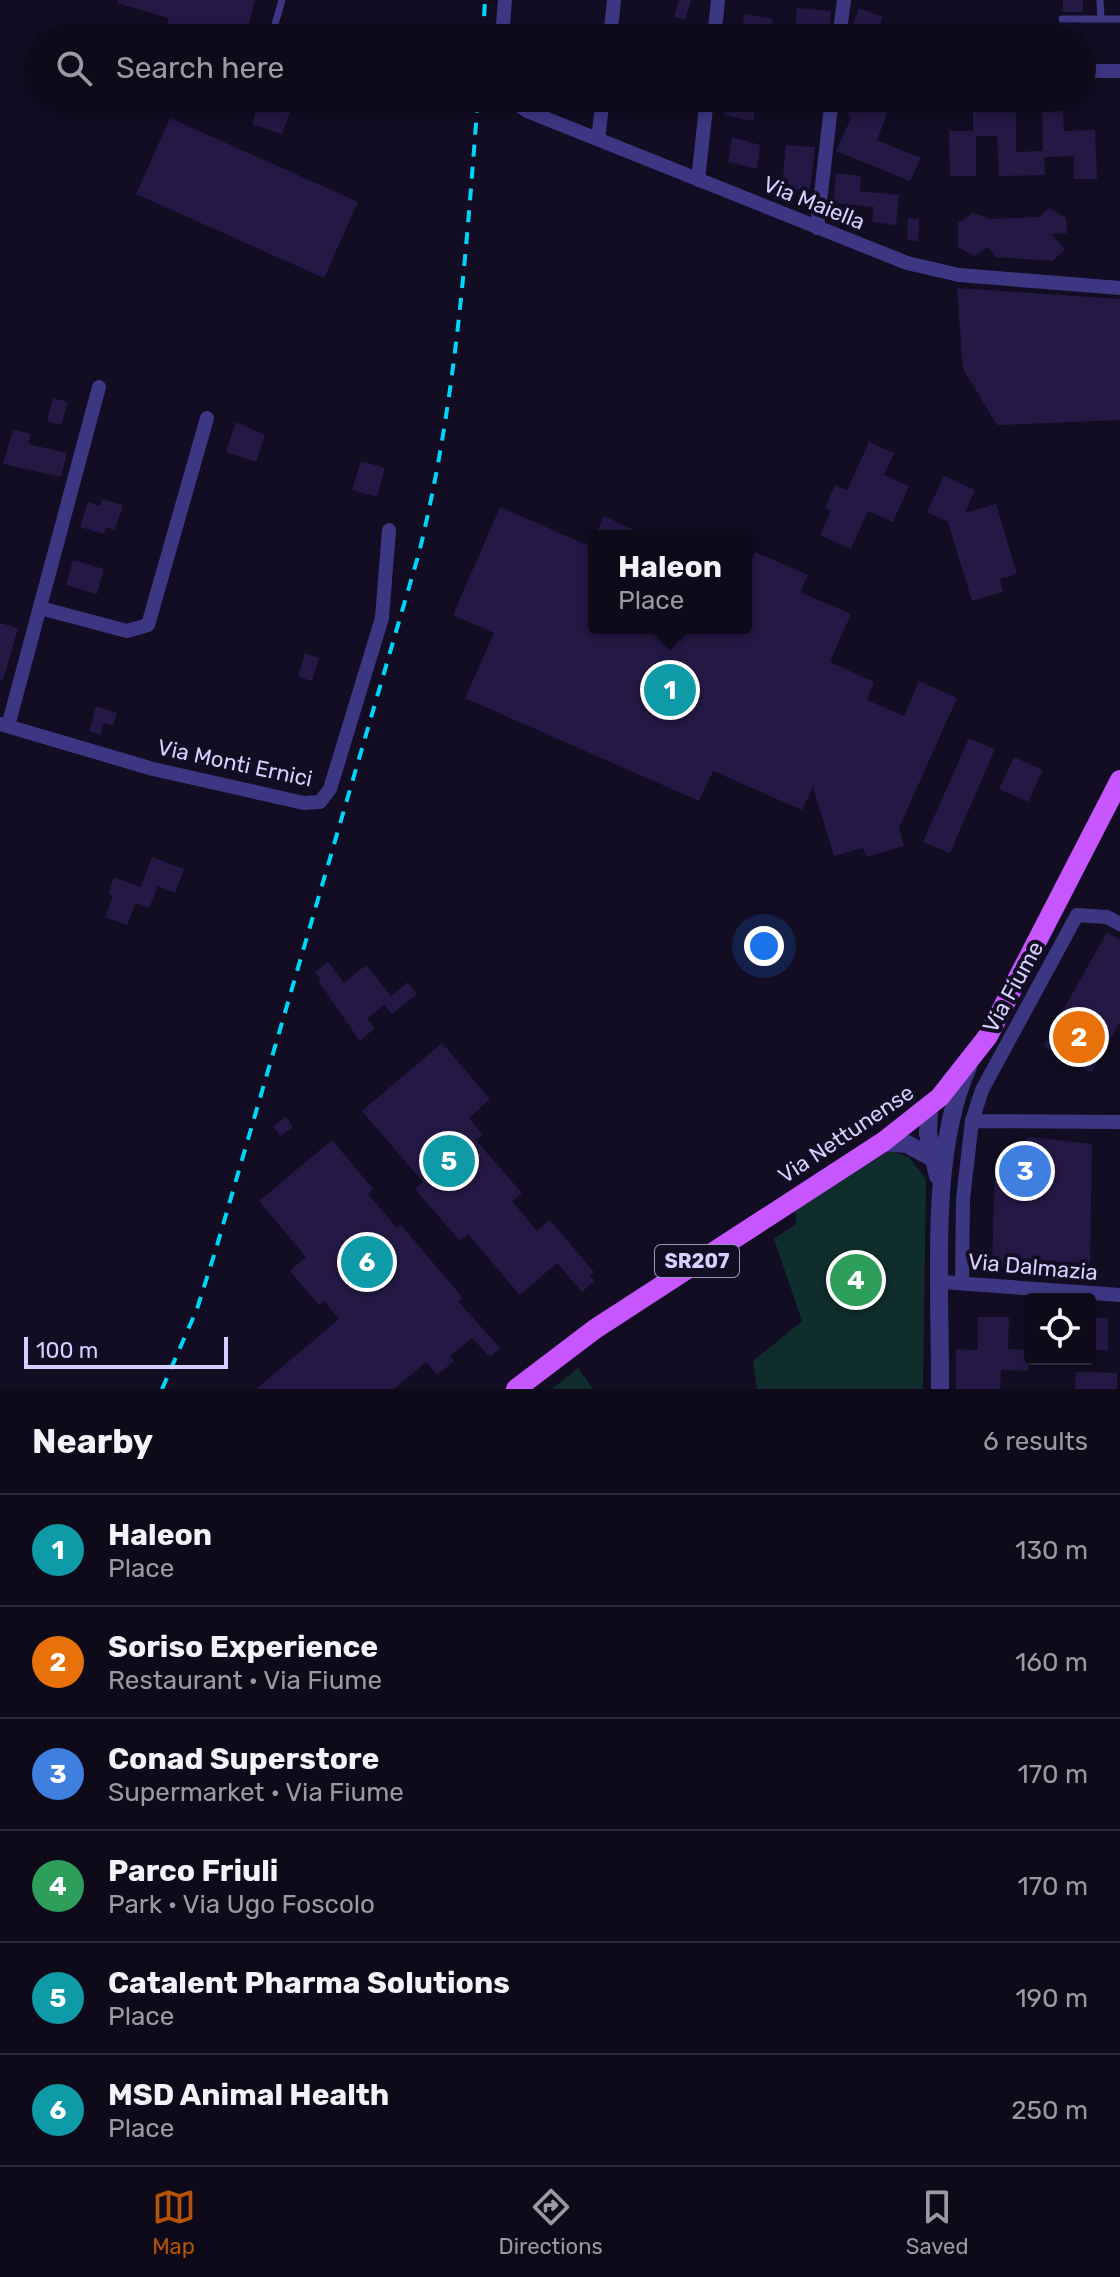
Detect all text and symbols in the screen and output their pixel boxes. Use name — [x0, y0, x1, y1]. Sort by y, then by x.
search box — [24, 24, 1096, 112]
icon: search — [52, 46, 96, 90]
text: Search here — [116, 50, 284, 86]
street label: Via Maiella — [759, 170, 869, 236]
popup — [588, 530, 752, 634]
text: Haleon — [618, 549, 722, 585]
text: Place — [618, 585, 684, 616]
pin: 1 — [644, 660, 696, 720]
street label: Via Monti Ernici — [155, 733, 315, 793]
your location — [744, 926, 784, 966]
street label: Via Fiume — [977, 937, 1049, 1037]
pin: 2 — [1053, 1007, 1105, 1067]
street label: Via Nettunense — [773, 1079, 919, 1189]
pin: 5 — [423, 1131, 475, 1191]
pin: 3 — [999, 1141, 1051, 1201]
pin: 6 — [341, 1232, 393, 1292]
road number: SR207 — [655, 1245, 739, 1277]
street label: Via Dalmazia — [967, 1248, 1099, 1286]
pin: 4 — [830, 1250, 882, 1310]
map controls — [1024, 1293, 1096, 1365]
button: locate — [1024, 1293, 1096, 1365]
scale bar — [24, 1333, 228, 1369]
text: 100 m — [36, 1337, 98, 1364]
text: Nearby — [32, 1421, 153, 1462]
text: 6 results — [983, 1426, 1088, 1457]
text: Haleon — [108, 1517, 212, 1553]
text: 1 — [52, 1535, 64, 1566]
text: 130 m — [1015, 1535, 1088, 1566]
text: Place — [108, 1553, 174, 1584]
text: Soriso Experience — [108, 1629, 378, 1665]
text: 2 — [50, 1647, 66, 1678]
text: 160 m — [1015, 1647, 1088, 1678]
text: Restaurant · Via Fiume — [108, 1665, 382, 1696]
text: Conad Superstore — [108, 1741, 379, 1777]
text: 3 — [49, 1759, 67, 1790]
text: 170 m — [1018, 1759, 1088, 1790]
text: Supermarket · Via Fiume — [108, 1777, 404, 1808]
text: Parco Friuli — [108, 1853, 278, 1889]
text: 4 — [49, 1871, 67, 1902]
text: 170 m — [1018, 1871, 1088, 1902]
text: Park · Via Ugo Foscolo — [108, 1889, 375, 1920]
text: Catalent Pharma Solutions — [108, 1965, 510, 2001]
text: 5 — [50, 1983, 66, 2014]
text: 190 m — [1015, 1983, 1088, 2014]
text: Place — [108, 2001, 174, 2032]
text: MSD Animal Health — [108, 2077, 389, 2113]
text: 6 — [50, 2095, 66, 2126]
text: 250 m — [1011, 2095, 1088, 2126]
text: Place — [108, 2113, 174, 2144]
tab: Map — [152, 2185, 196, 2260]
tab: Directions — [499, 2185, 603, 2260]
tab: Saved — [906, 2185, 969, 2260]

